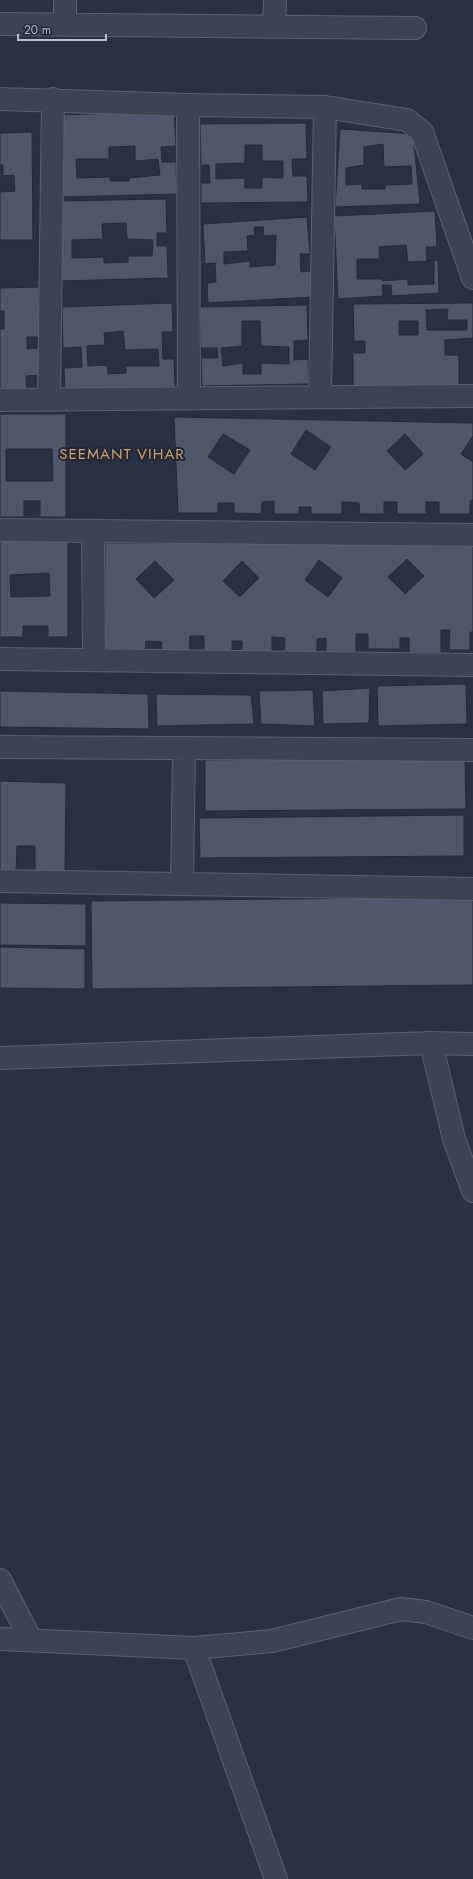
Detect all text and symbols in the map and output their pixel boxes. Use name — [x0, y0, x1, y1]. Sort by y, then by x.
scale bar — [18, 16, 106, 42]
text: 20 m — [24, 21, 51, 39]
district label: SEEMANT VIHAR — [59, 443, 185, 465]

